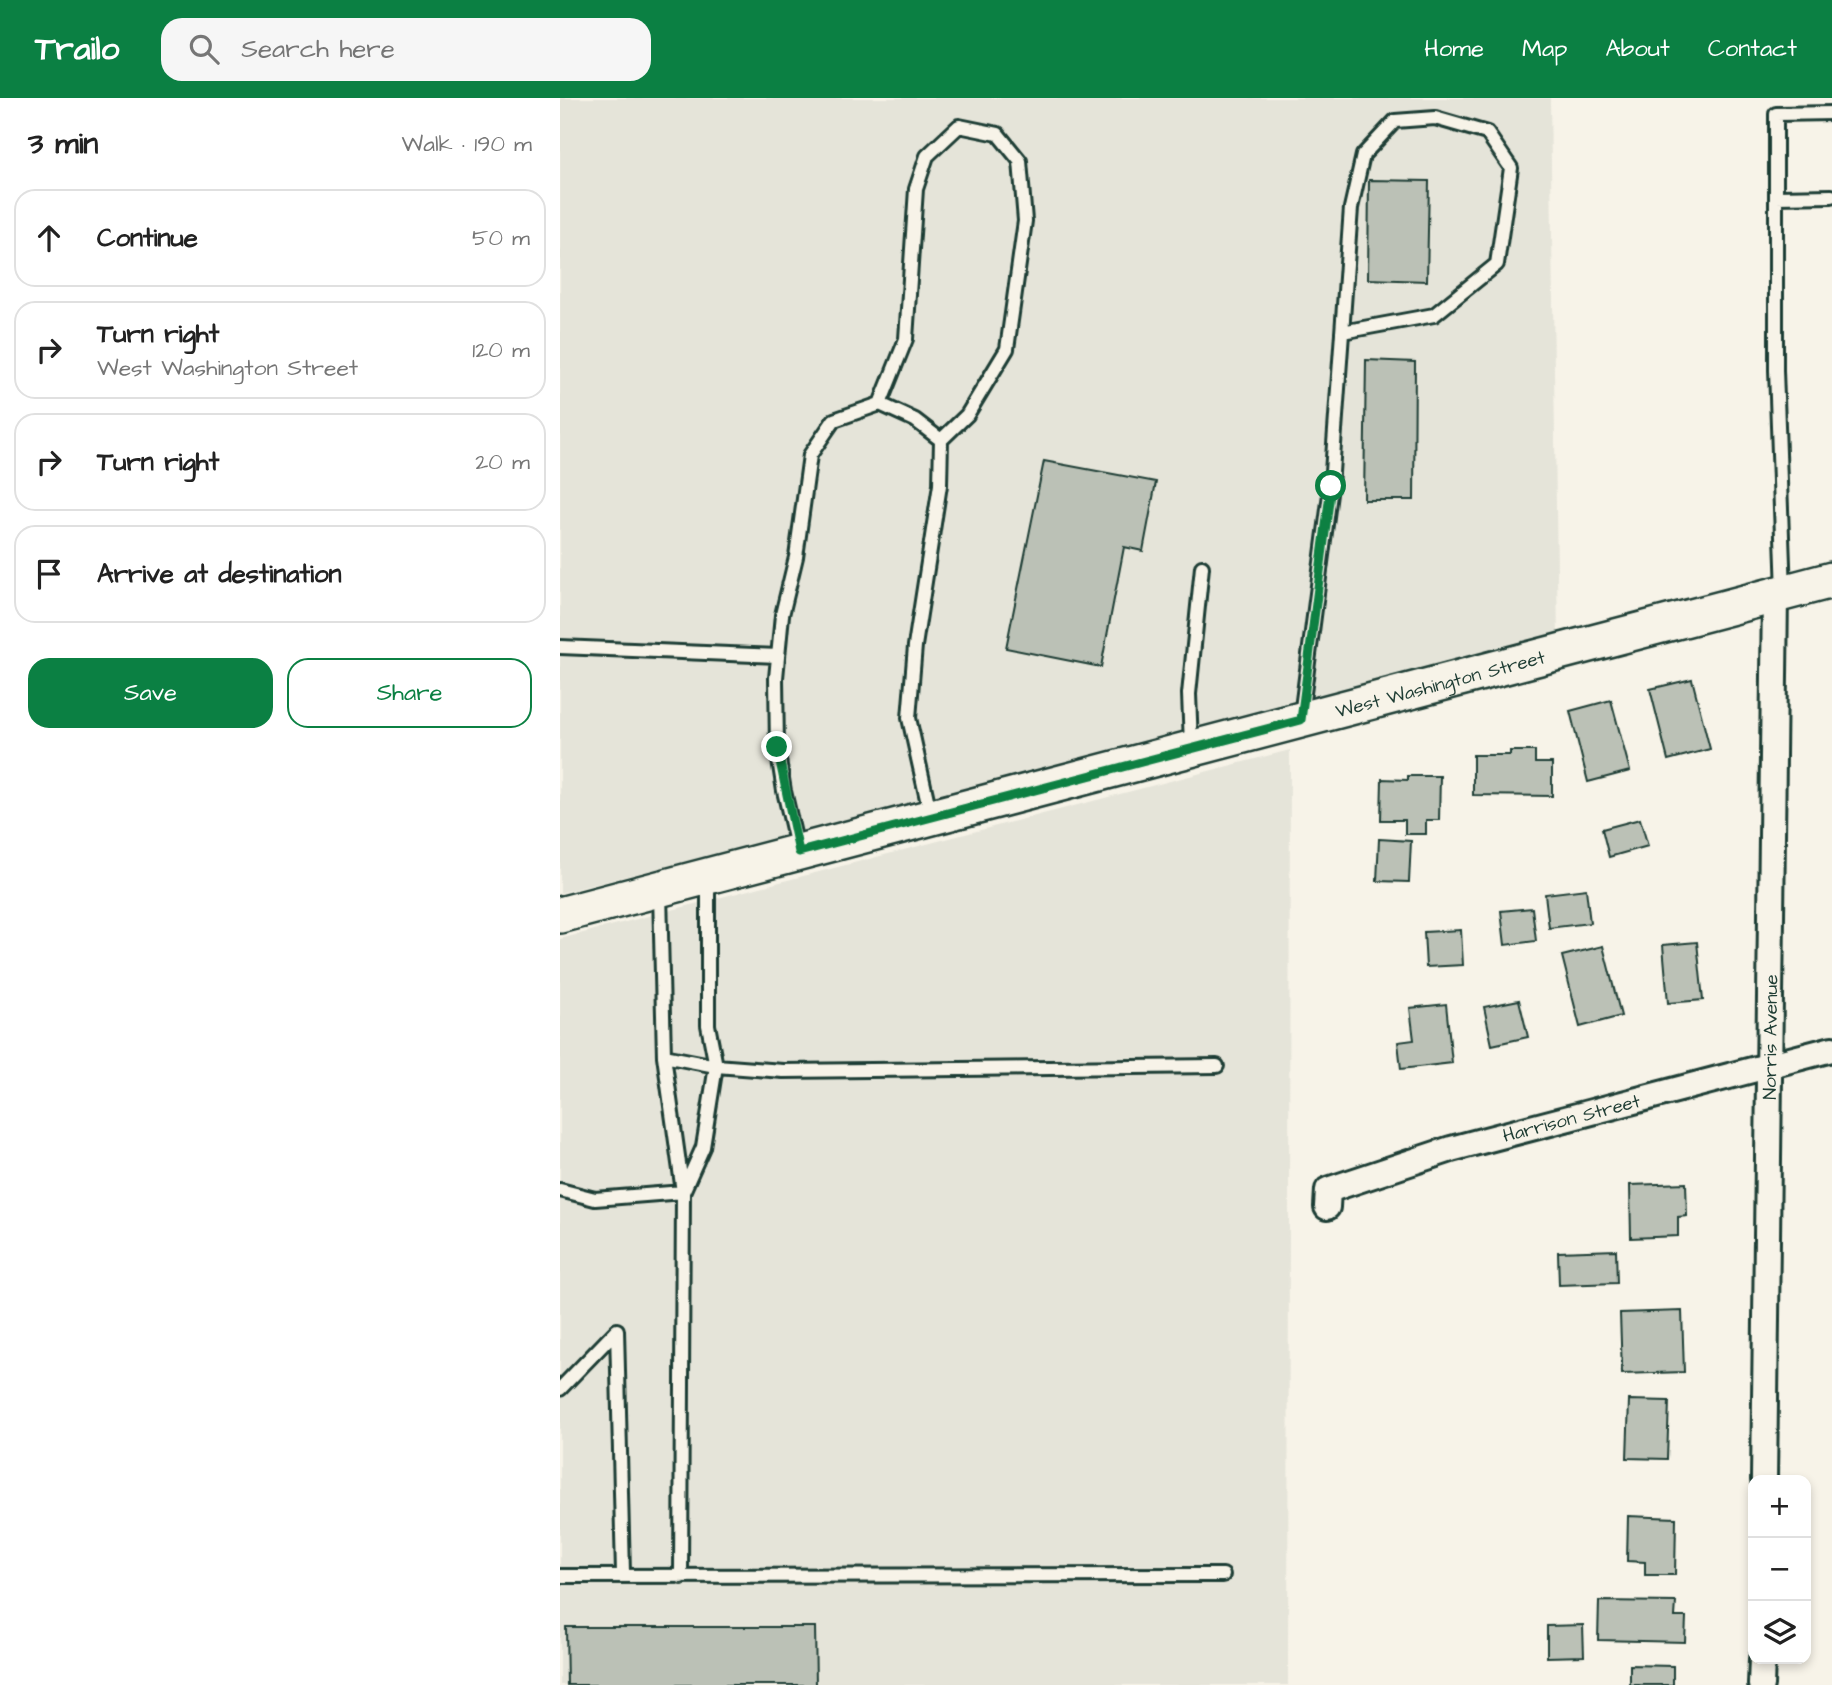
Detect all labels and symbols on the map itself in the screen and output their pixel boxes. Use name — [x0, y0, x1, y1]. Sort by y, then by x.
route start — [1315, 470, 1346, 501]
street label: West Washington Street — [1333, 644, 1548, 725]
route end — [761, 731, 792, 762]
street label: Norris Avenue — [1757, 974, 1785, 1100]
street label: Harrison Street — [1500, 1088, 1644, 1150]

